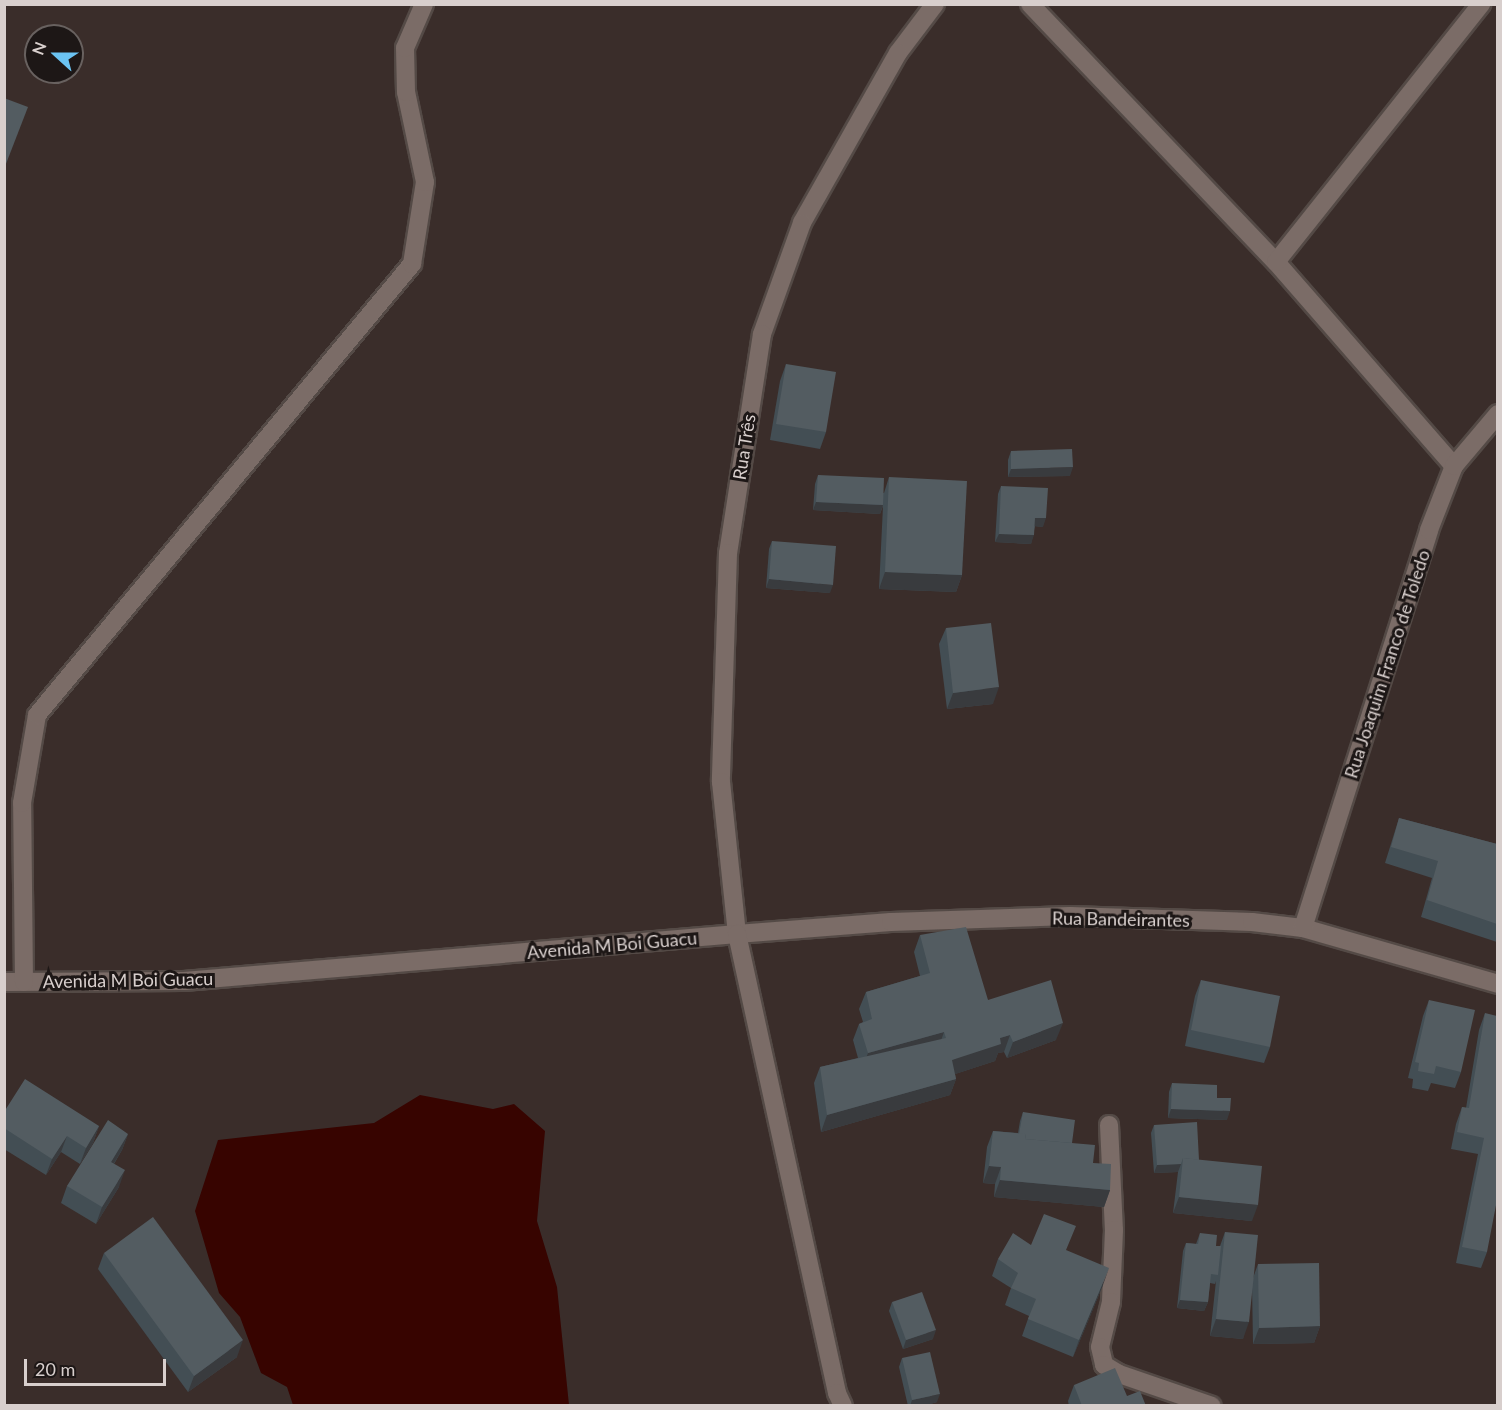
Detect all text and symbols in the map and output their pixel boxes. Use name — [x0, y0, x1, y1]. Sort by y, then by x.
north arrow — [24, 24, 84, 84]
text: N — [28, 39, 50, 57]
street label: Rua Três — [728, 412, 760, 482]
street label: Rua Joaquim Franco de Toledo — [1340, 547, 1434, 781]
street label: Rua Bandeirantes — [1052, 907, 1190, 931]
street label: Avenida M Boi Guacu — [526, 927, 698, 963]
street label: Avenida M Boi Guacu — [43, 968, 213, 992]
scale bar — [27, 1347, 170, 1385]
text: 20 m — [35, 1358, 75, 1380]

